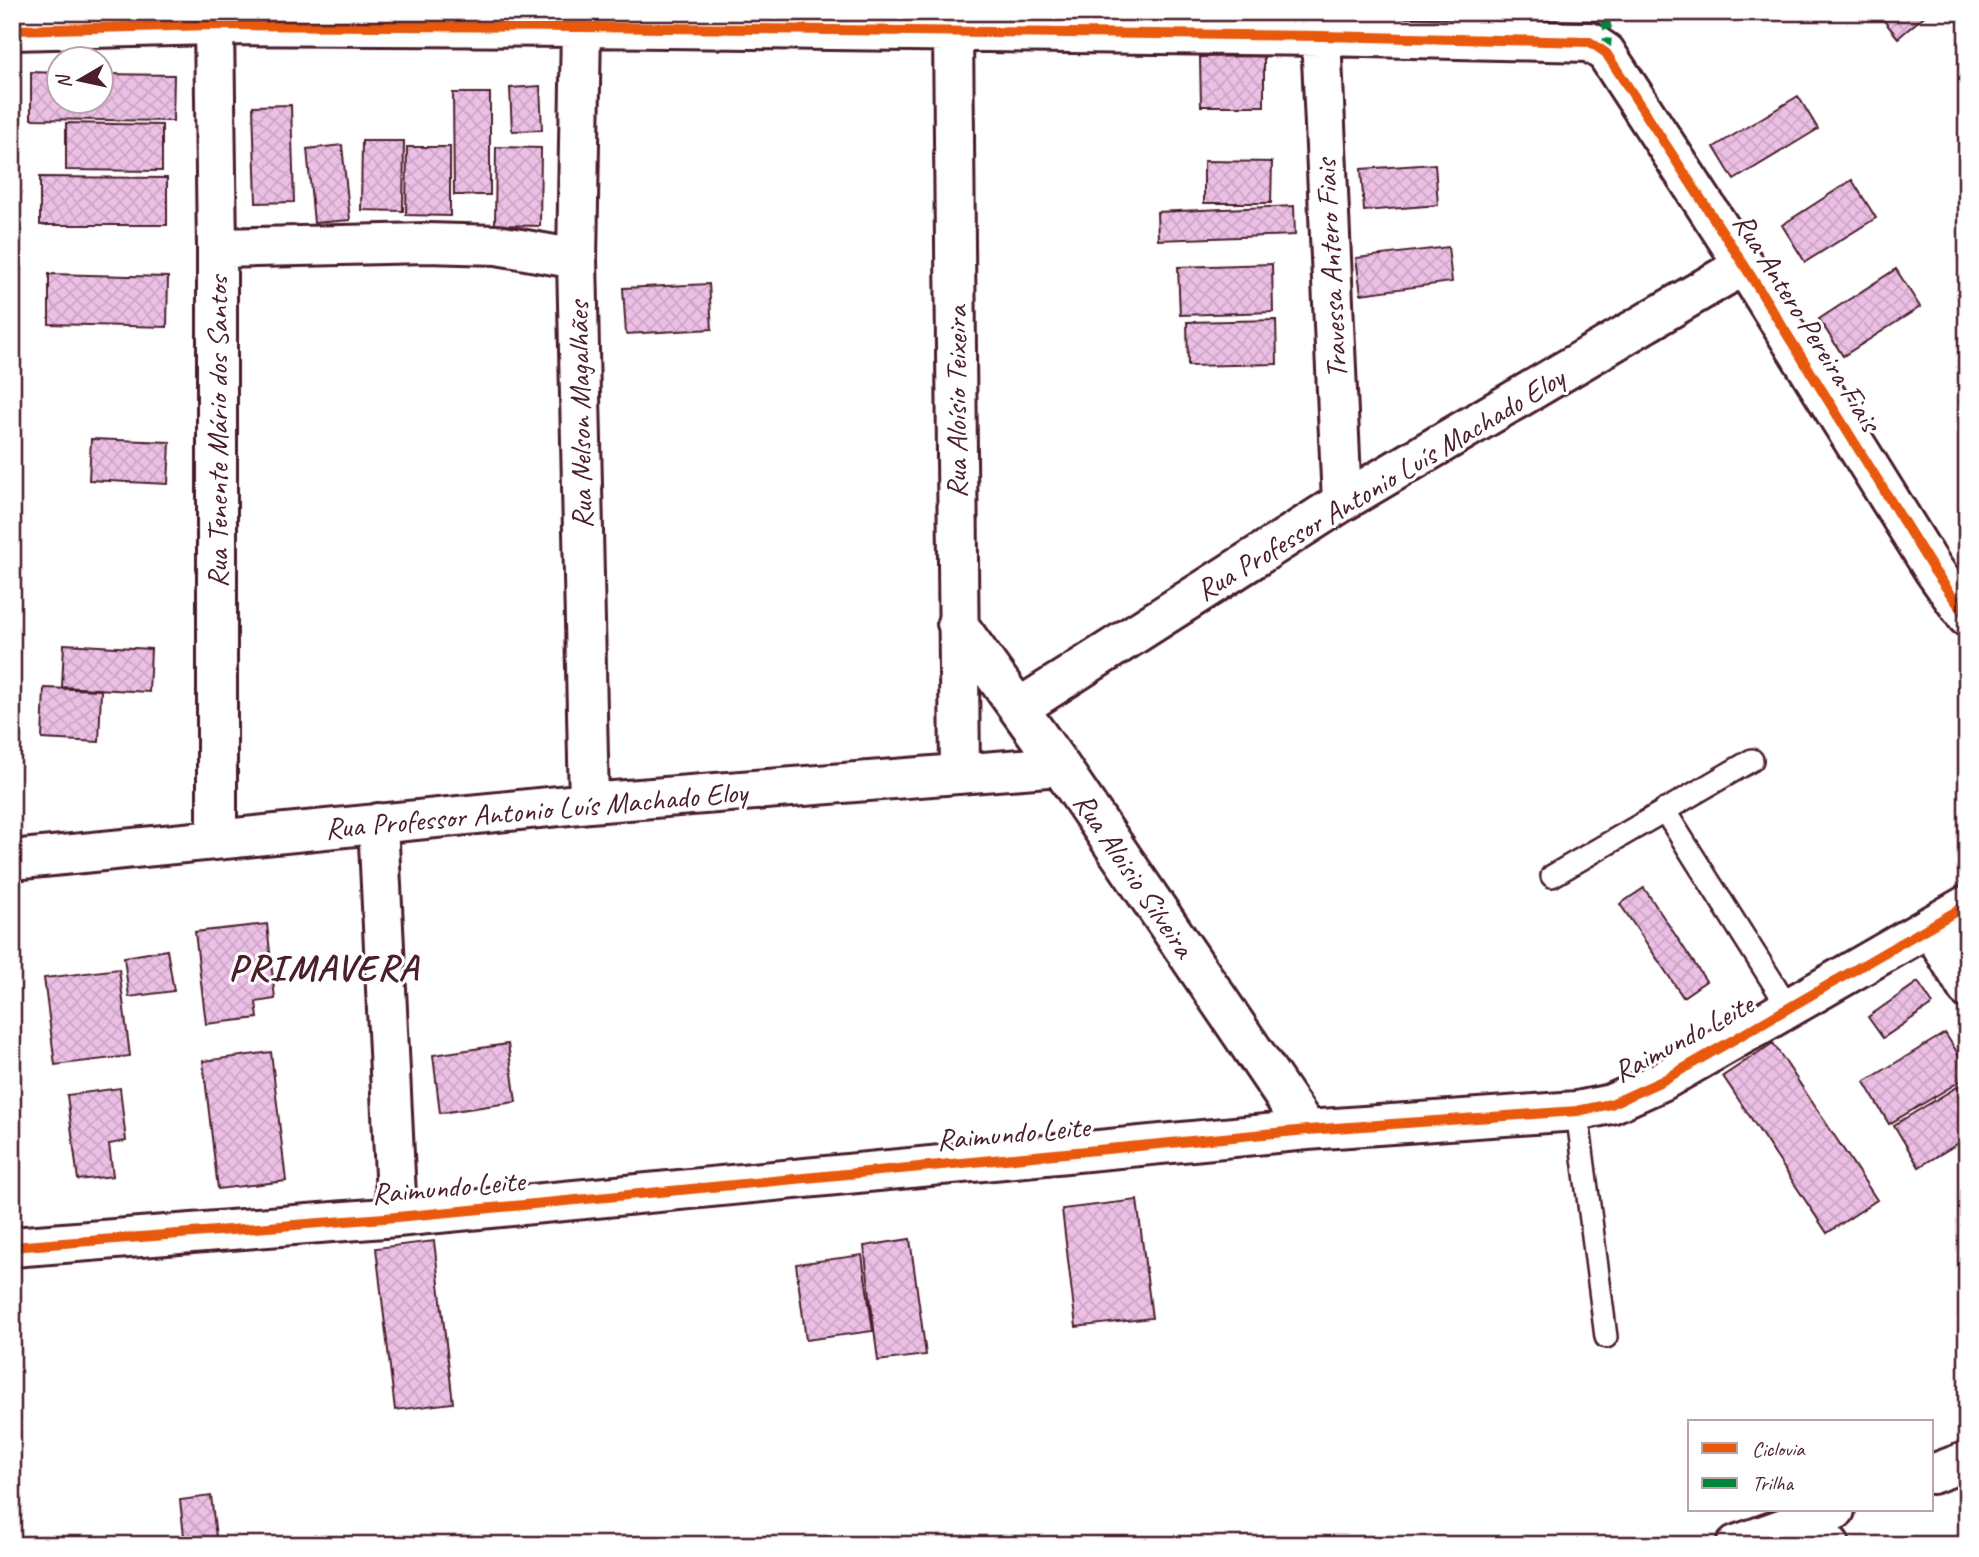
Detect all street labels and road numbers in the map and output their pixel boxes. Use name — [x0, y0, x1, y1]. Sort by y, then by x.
street label: Travessa Antero Fiais — [1306, 155, 1356, 380]
street label: Rua Antero Pereira Fiais — [1725, 206, 1891, 441]
street label: Rua Tenente Mário dos Santos — [198, 273, 236, 588]
street label: Rua Nelson Magalhães — [559, 298, 601, 529]
street label: Rua Aloísio Teixeira — [937, 304, 975, 498]
street label: Rua Professor Antonio Luís Machado Eloy — [1189, 357, 1574, 609]
street label: Rua Professor Antonio Luís Machado Eloy — [323, 772, 751, 847]
street label: Rua Aloisio Silveira — [1065, 785, 1204, 966]
street label: Raimundo Leite — [1606, 984, 1762, 1091]
street label: Raimundo Leite — [935, 1107, 1093, 1159]
street label: Raimundo Leite — [370, 1161, 528, 1213]

